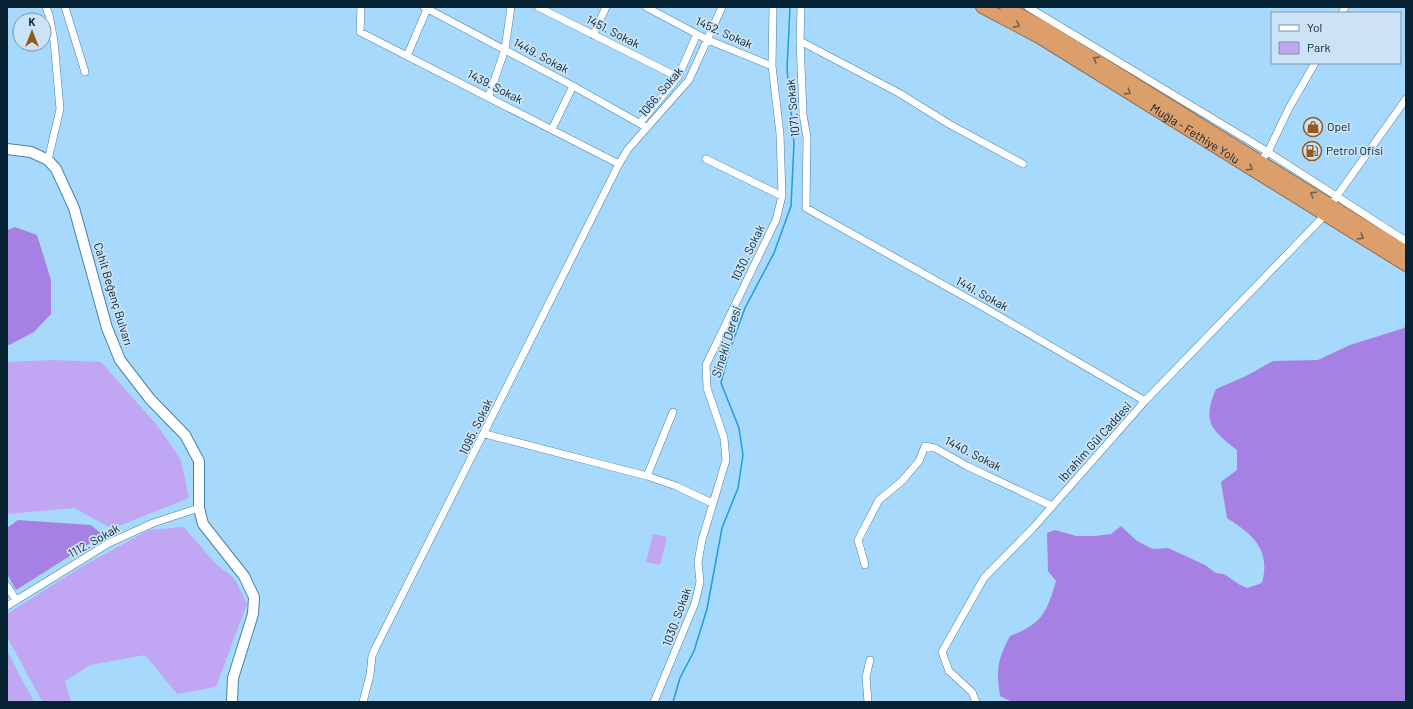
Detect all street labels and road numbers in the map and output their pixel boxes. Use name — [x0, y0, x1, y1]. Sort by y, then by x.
street label: 1451. Sokak — [584, 12, 643, 51]
street label: 1452. Sokak — [694, 13, 755, 51]
street label: 1449. Sokak — [511, 35, 572, 76]
street label: 1066. Sokak — [635, 64, 685, 119]
street label: 1439. Sokak — [465, 66, 526, 106]
street label: 1071. Sokak — [782, 78, 802, 138]
street label: Muğla - Fethiye Yolu — [1148, 100, 1243, 166]
street label: 1030. Sokak — [727, 222, 767, 283]
street label: Cahit Beğenç Bulvarı — [92, 241, 136, 347]
street label: 1441. Sokak — [954, 273, 1011, 313]
street label: 1095. Sokak — [455, 396, 495, 457]
street label: Ibrahim Gül Caddesi — [1055, 399, 1134, 484]
street label: 1440. Sokak — [943, 433, 1004, 473]
street label: 1112. Sokak — [65, 520, 122, 560]
street label: 1030. Sokak — [659, 585, 693, 648]

